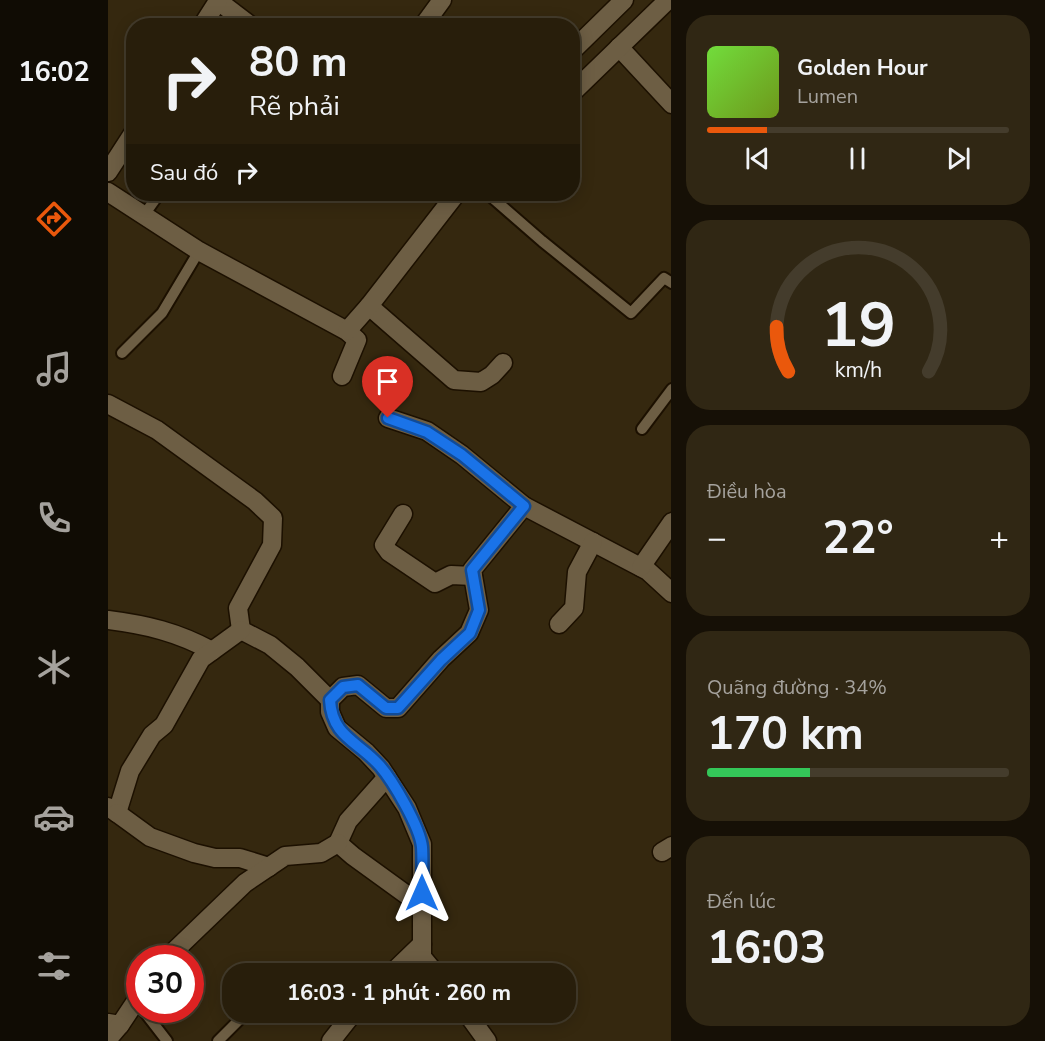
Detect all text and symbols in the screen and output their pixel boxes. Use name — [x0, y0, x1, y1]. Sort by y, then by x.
text: 80 m — [249, 34, 348, 91]
icon: right — [150, 42, 228, 120]
text: Golden Hour — [797, 53, 928, 83]
text: 16:02 — [18, 54, 90, 91]
text: Lumen — [797, 83, 858, 110]
text: Rẽ phải — [249, 88, 340, 125]
icon: previous — [741, 142, 774, 175]
icon: pause — [841, 142, 874, 175]
icon: next — [942, 142, 975, 175]
icon: right — [230, 156, 263, 189]
text: Sau đó — [150, 158, 218, 188]
icon: directions — [33, 198, 75, 240]
text: 19 — [821, 283, 895, 368]
icon: music — [33, 348, 75, 390]
pin — [362, 356, 413, 418]
text: km/h — [834, 356, 882, 386]
icon: arrive — [371, 365, 404, 398]
text: Điều hòa — [707, 478, 787, 505]
icon: phone — [33, 497, 75, 539]
text: 22° — [822, 508, 894, 569]
text: − — [707, 516, 727, 561]
text: + — [989, 516, 1009, 561]
icon: climate — [33, 646, 75, 688]
text: Quãng đường · 34% — [707, 674, 887, 701]
text: 170 km — [707, 704, 864, 765]
icon: car — [33, 796, 75, 838]
position arrow — [390, 861, 454, 925]
text: Đến lúc — [707, 888, 775, 915]
text: 16:03 — [707, 918, 826, 979]
icon: filters — [33, 945, 75, 987]
speed limit sign: 30 — [126, 945, 204, 1023]
text: 16:03 · 1 phút · 260 m — [287, 978, 511, 1008]

